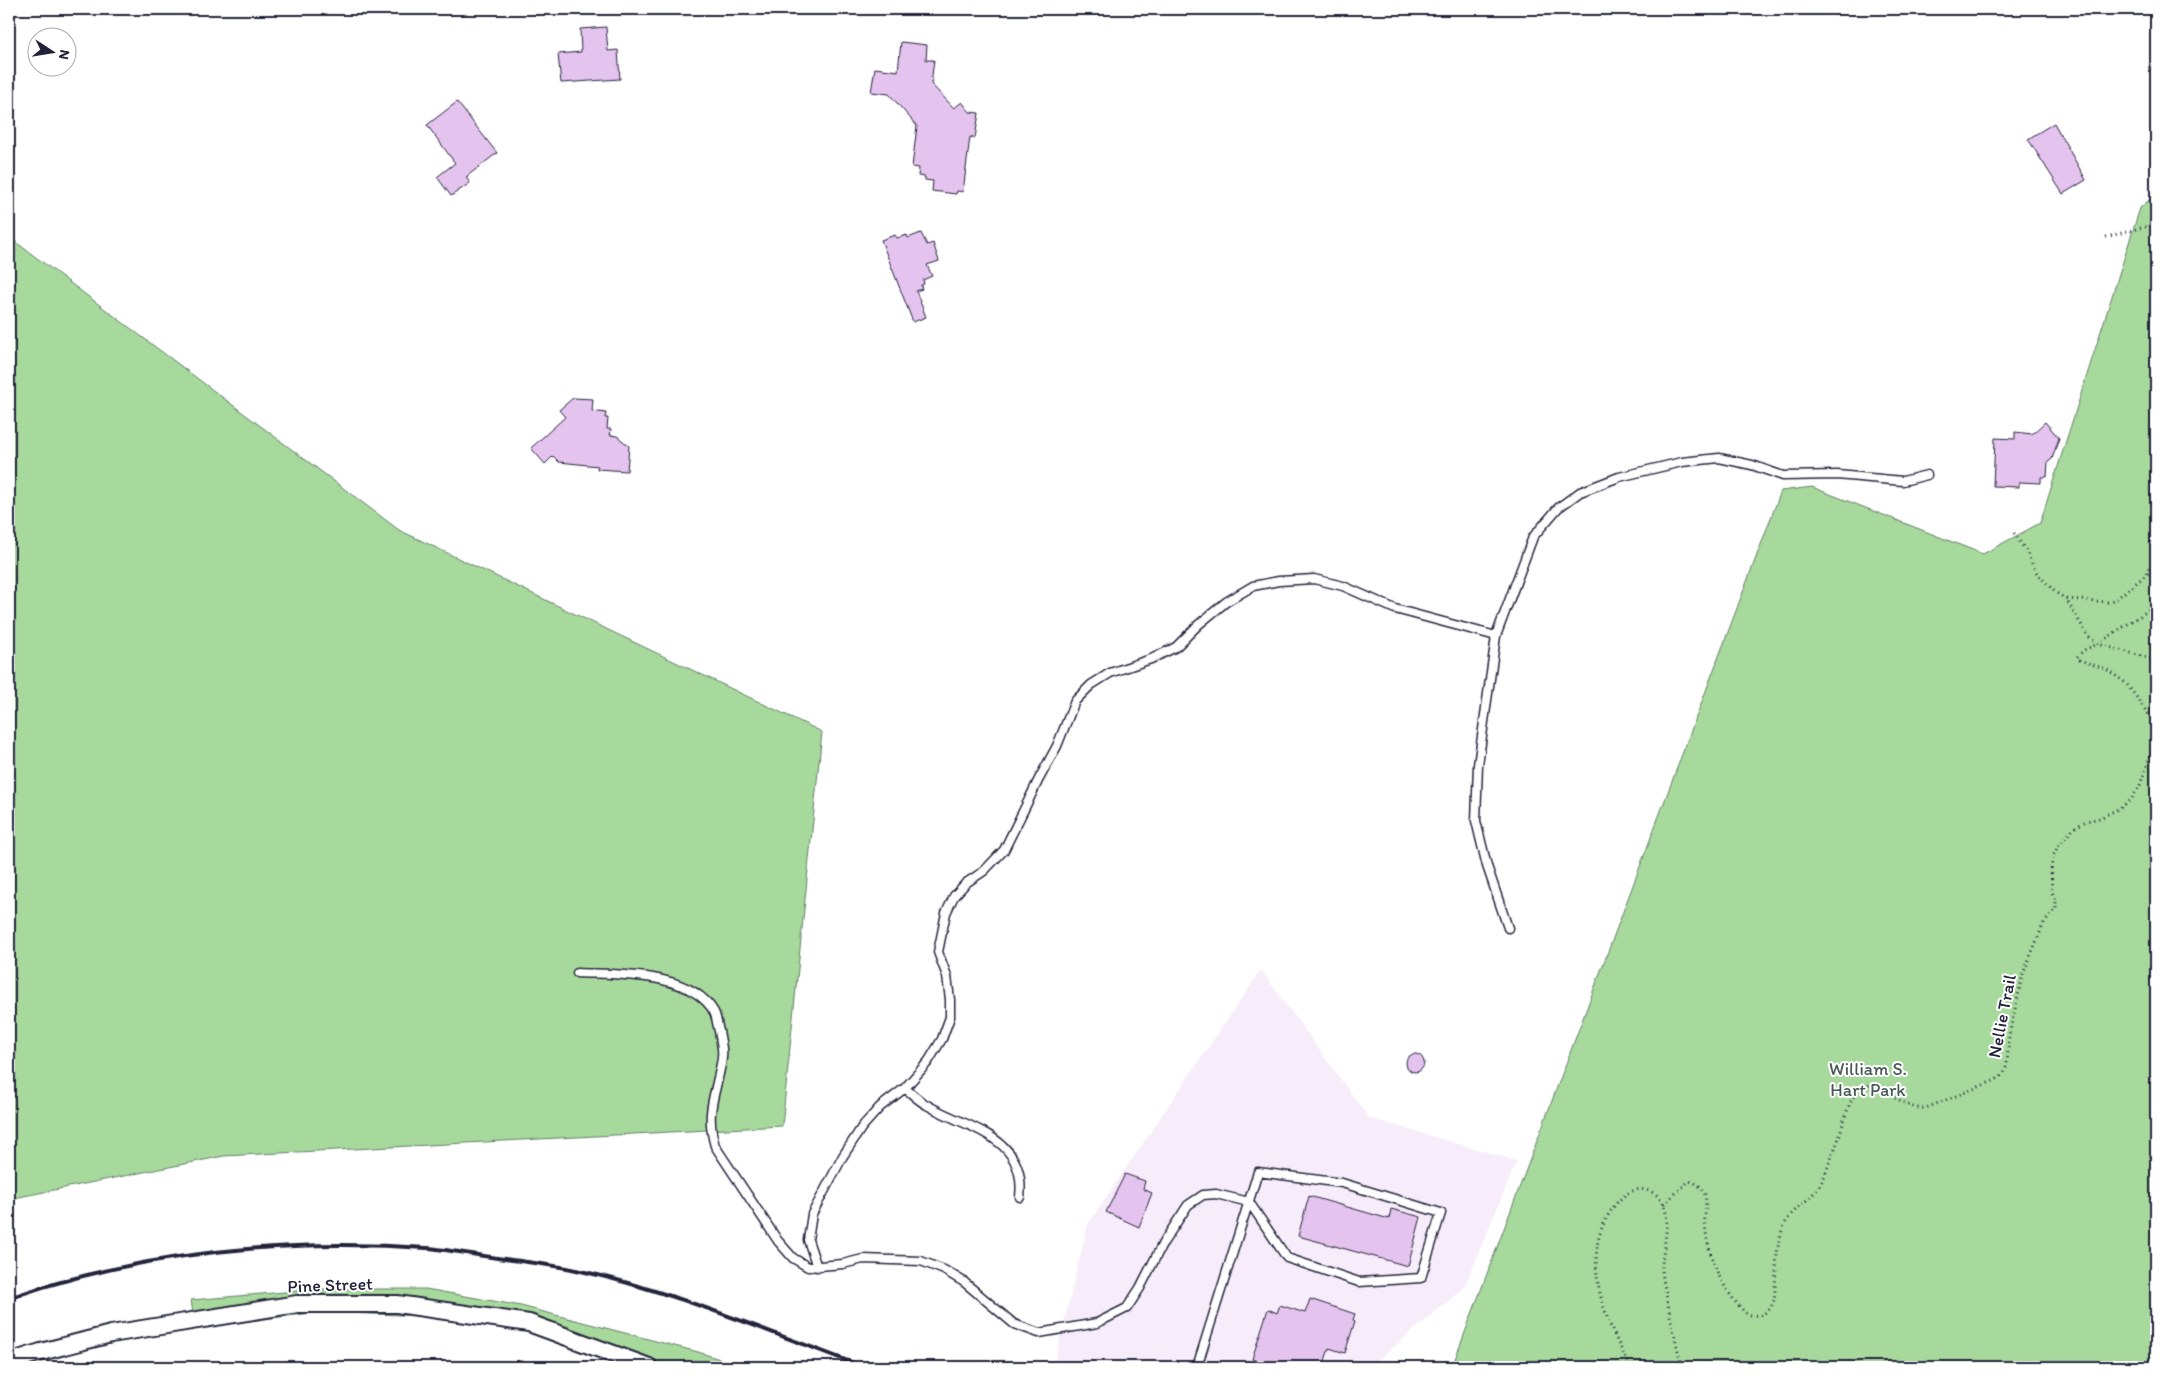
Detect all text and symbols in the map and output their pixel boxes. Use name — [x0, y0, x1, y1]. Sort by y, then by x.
north arrow — [28, 28, 78, 78]
text: N — [55, 48, 74, 61]
street label: Nellie Trail — [1983, 972, 2021, 1060]
park label: William S. Hart Park — [1829, 1058, 1907, 1101]
street label: Pine Street — [287, 1273, 373, 1297]

